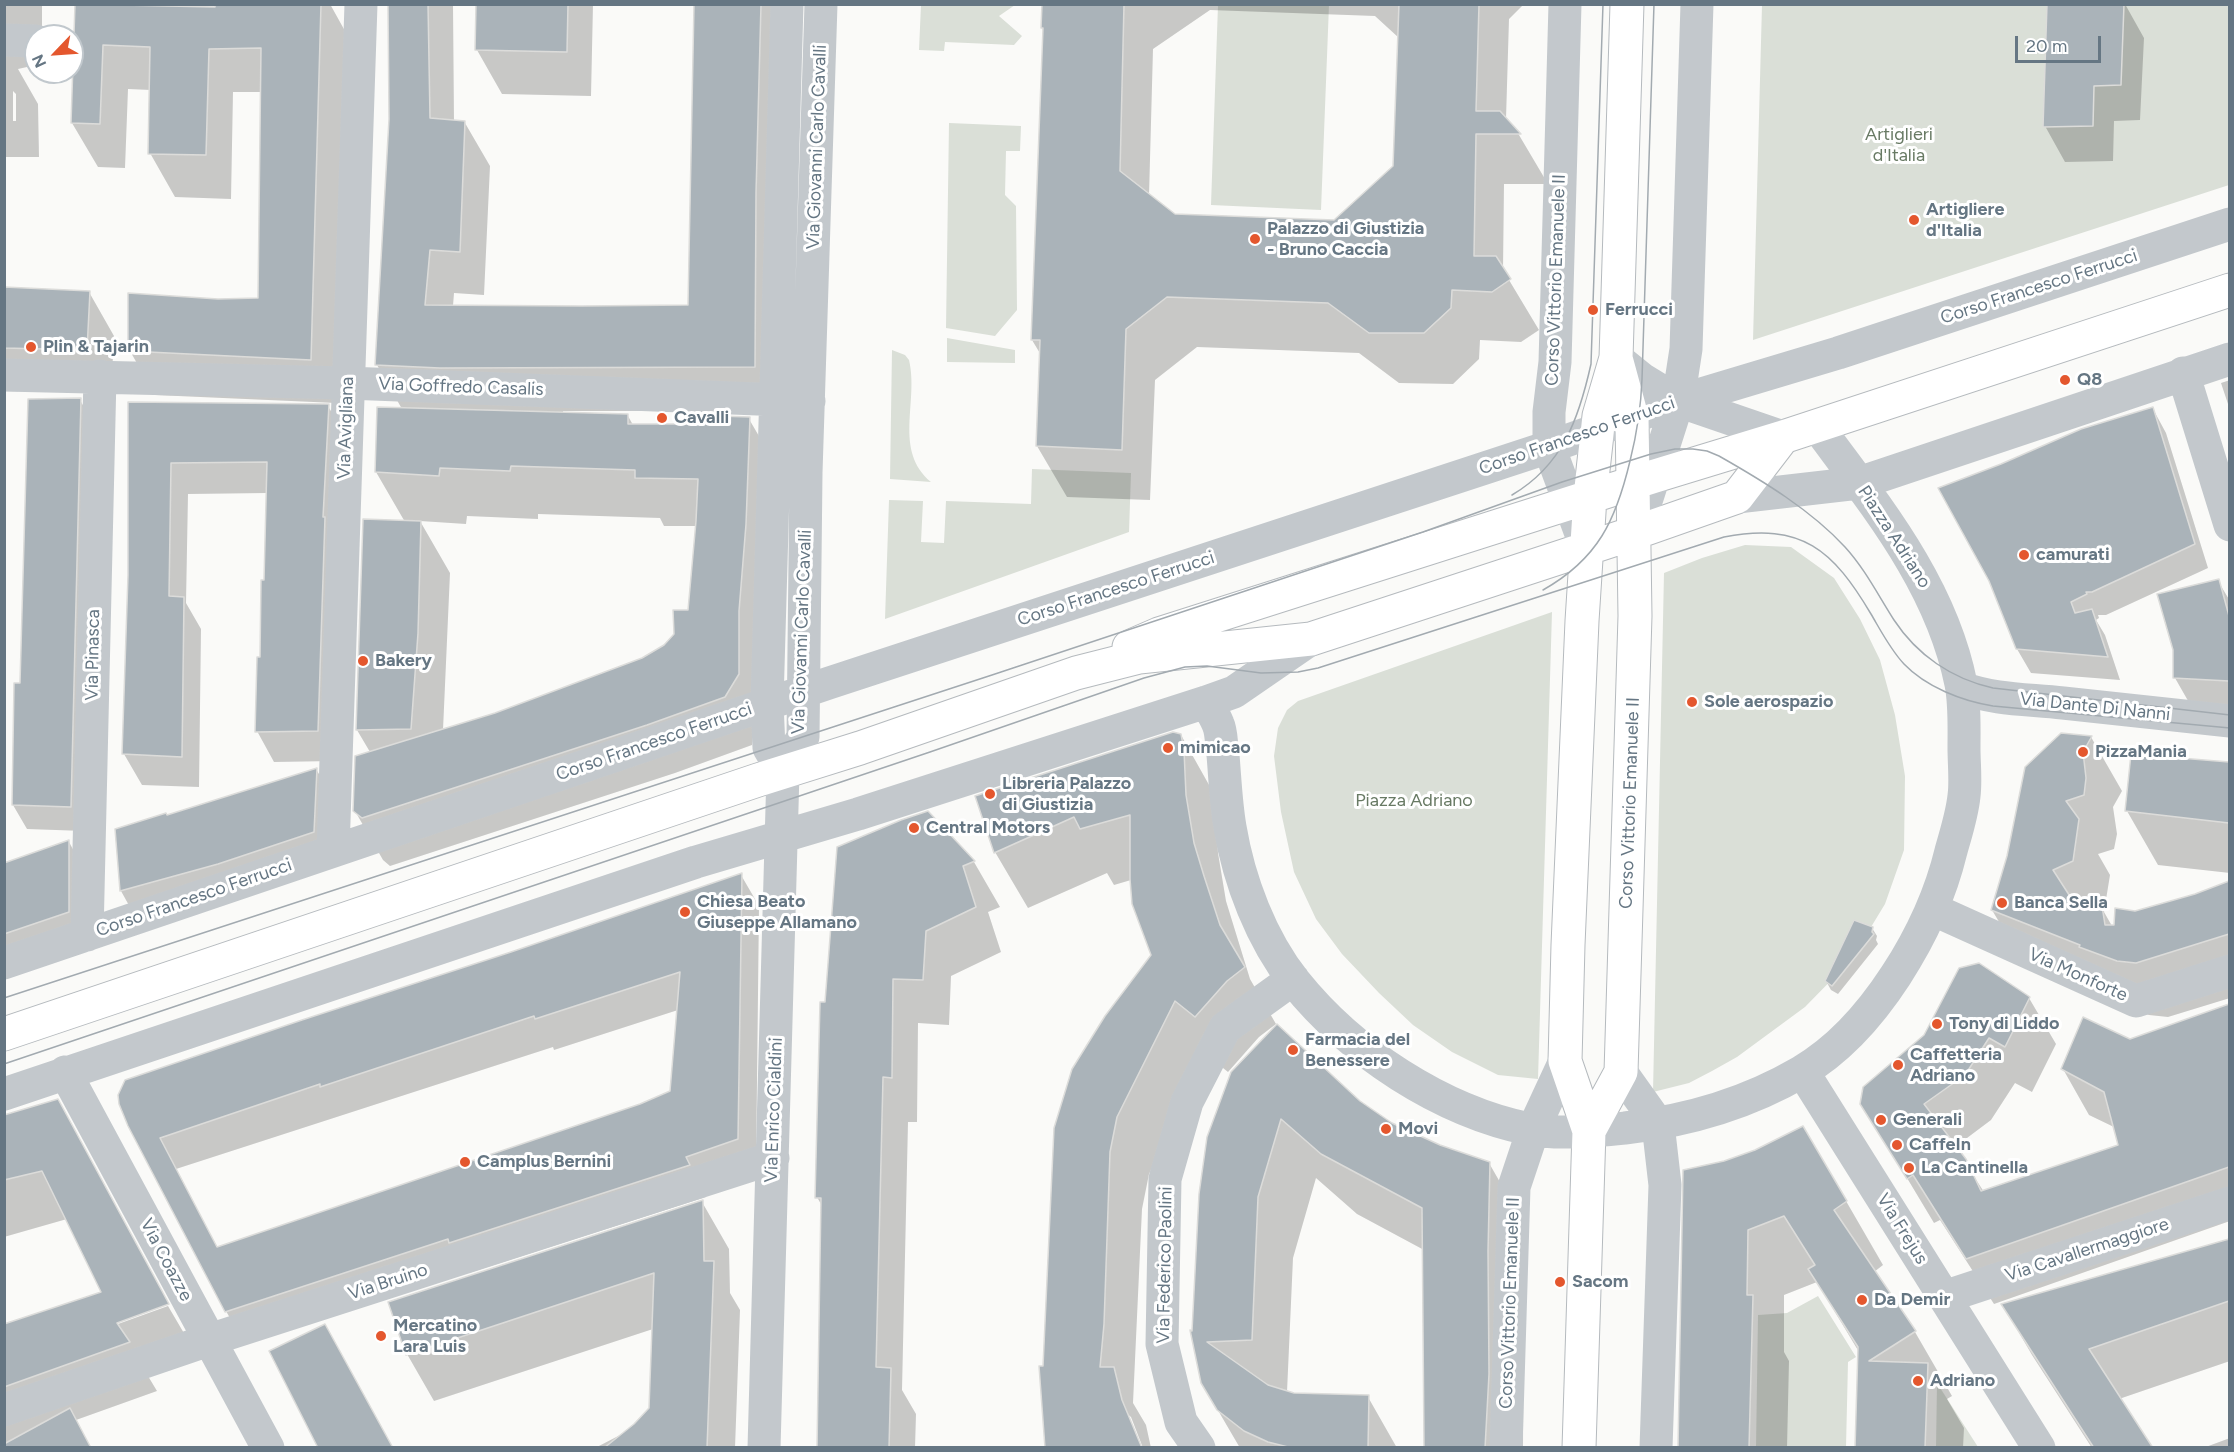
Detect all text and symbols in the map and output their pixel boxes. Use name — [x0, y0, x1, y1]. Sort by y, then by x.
north arrow — [24, 24, 84, 84]
scale bar — [2018, 24, 2104, 62]
text: 20 m — [2026, 35, 2067, 57]
street label: Via Giovanni Carlo Cavalli — [803, 44, 831, 250]
text: N — [28, 51, 50, 71]
park label: Artiglieri d'Italia — [1865, 124, 1933, 166]
street label: Corso Vittorio Emanuele II — [1542, 174, 1570, 386]
place label: Artigliere d'Italia — [1926, 199, 2004, 242]
marker: Artigliere d'Italia — [1907, 213, 1921, 227]
place label: Palazzo di Giustizia - Bruno Caccia — [1267, 218, 1424, 260]
marker: Palazzo di Giustizia - Bruno Caccia — [1248, 232, 1262, 246]
street label: Corso Francesco Ferrucci — [1938, 245, 2140, 329]
place label: Ferrucci — [1605, 299, 1673, 321]
marker: Ferrucci — [1586, 303, 1600, 317]
place label: Plin & Tajarin — [43, 336, 149, 358]
marker: Plin & Tajarin — [24, 340, 38, 354]
place label: Q8 — [2077, 369, 2102, 391]
street label: Via Goffredo Casalis — [378, 373, 544, 401]
marker: Q8 — [2058, 373, 2072, 387]
street label: Via Avigliana — [333, 376, 359, 480]
street label: Corso Francesco Ferrucci — [1476, 392, 1678, 480]
place label: Cavalli — [674, 407, 729, 429]
marker: Cavalli — [655, 411, 669, 425]
street label: Piazza Adriano — [1853, 482, 1935, 592]
street label: Via Giovanni Carlo Cavalli — [788, 529, 816, 735]
place label: camurati — [2036, 544, 2110, 566]
street label: Corso Francesco Ferrucci — [1015, 547, 1217, 631]
marker: camurati — [2017, 548, 2031, 562]
street label: Via Pinasca — [81, 609, 105, 701]
place label: Bakery — [375, 650, 432, 672]
marker: Bakery — [356, 654, 370, 668]
street label: Via Dante Di Nanni — [2019, 688, 2171, 726]
place label: Sole aerospazio — [1704, 691, 1833, 713]
marker: Sole aerospazio — [1685, 695, 1699, 709]
street label: Corso Vittorio Emanuele II — [1616, 697, 1644, 909]
street label: Corso Francesco Ferrucci — [553, 698, 755, 786]
place label: mimicao — [1180, 737, 1251, 759]
marker: mimicao — [1161, 741, 1175, 755]
place label: PizzaMania — [2095, 741, 2187, 763]
marker: PizzaMania — [2076, 745, 2090, 759]
place label: Libreria Palazzo di Giustizia — [1002, 773, 1131, 816]
marker: Libreria Palazzo di Giustizia — [983, 787, 997, 801]
park label: Piazza Adriano — [1355, 790, 1473, 812]
place label: Central Motors — [926, 817, 1050, 839]
marker: Central Motors — [907, 821, 921, 835]
street label: Corso Francesco Ferrucci — [93, 854, 295, 942]
place label: Chiesa Beato Giuseppe Allamano — [697, 891, 857, 934]
place label: Banca Sella — [2014, 892, 2108, 914]
marker: Banca Sella — [1995, 896, 2009, 910]
marker: Chiesa Beato Giuseppe Allamano — [678, 905, 692, 919]
street label: Via Monforte — [2025, 944, 2131, 1006]
place label: Tony di Liddo — [1949, 1013, 2059, 1035]
marker: Tony di Liddo — [1930, 1017, 1944, 1031]
place label: Farmacia del Benessere — [1305, 1029, 1410, 1072]
street label: Via Enrico Cialdini — [761, 1037, 787, 1183]
marker: Farmacia del Benessere — [1286, 1043, 1300, 1057]
place label: Caffetteria Adriano — [1910, 1044, 2002, 1086]
marker: Caffetteria Adriano — [1891, 1058, 1905, 1072]
place label: Generali — [1893, 1109, 1962, 1131]
marker: Generali — [1874, 1113, 1888, 1127]
place label: Movi — [1398, 1118, 1438, 1140]
marker: Movi — [1379, 1122, 1393, 1136]
place label: CaffeIn — [1909, 1134, 1971, 1156]
marker: CaffeIn — [1890, 1138, 1904, 1152]
place label: Camplus Bernini — [477, 1151, 611, 1173]
marker: Camplus Bernini — [458, 1155, 472, 1169]
place label: La Cantinella — [1921, 1157, 2028, 1179]
marker: La Cantinella — [1902, 1161, 1916, 1175]
street label: Via Federico Paolini — [1153, 1186, 1177, 1344]
street label: Via Frejus — [1872, 1190, 1932, 1268]
street label: Corso Vittorio Emanuele II — [1496, 1197, 1524, 1409]
street label: Via Cavallermaggiore — [2003, 1213, 2171, 1287]
street label: Via Coazze — [135, 1215, 197, 1305]
street label: Via Bruino — [346, 1259, 430, 1305]
place label: Sacom — [1572, 1271, 1629, 1293]
marker: Sacom — [1553, 1275, 1567, 1289]
place label: Da Demir — [1874, 1289, 1950, 1311]
marker: Da Demir — [1855, 1293, 1869, 1307]
place label: Mercatino Lara Luis — [393, 1315, 477, 1358]
marker: Mercatino Lara Luis — [374, 1329, 388, 1343]
place label: Adriano — [1930, 1370, 1995, 1392]
marker: Adriano — [1911, 1374, 1925, 1388]

